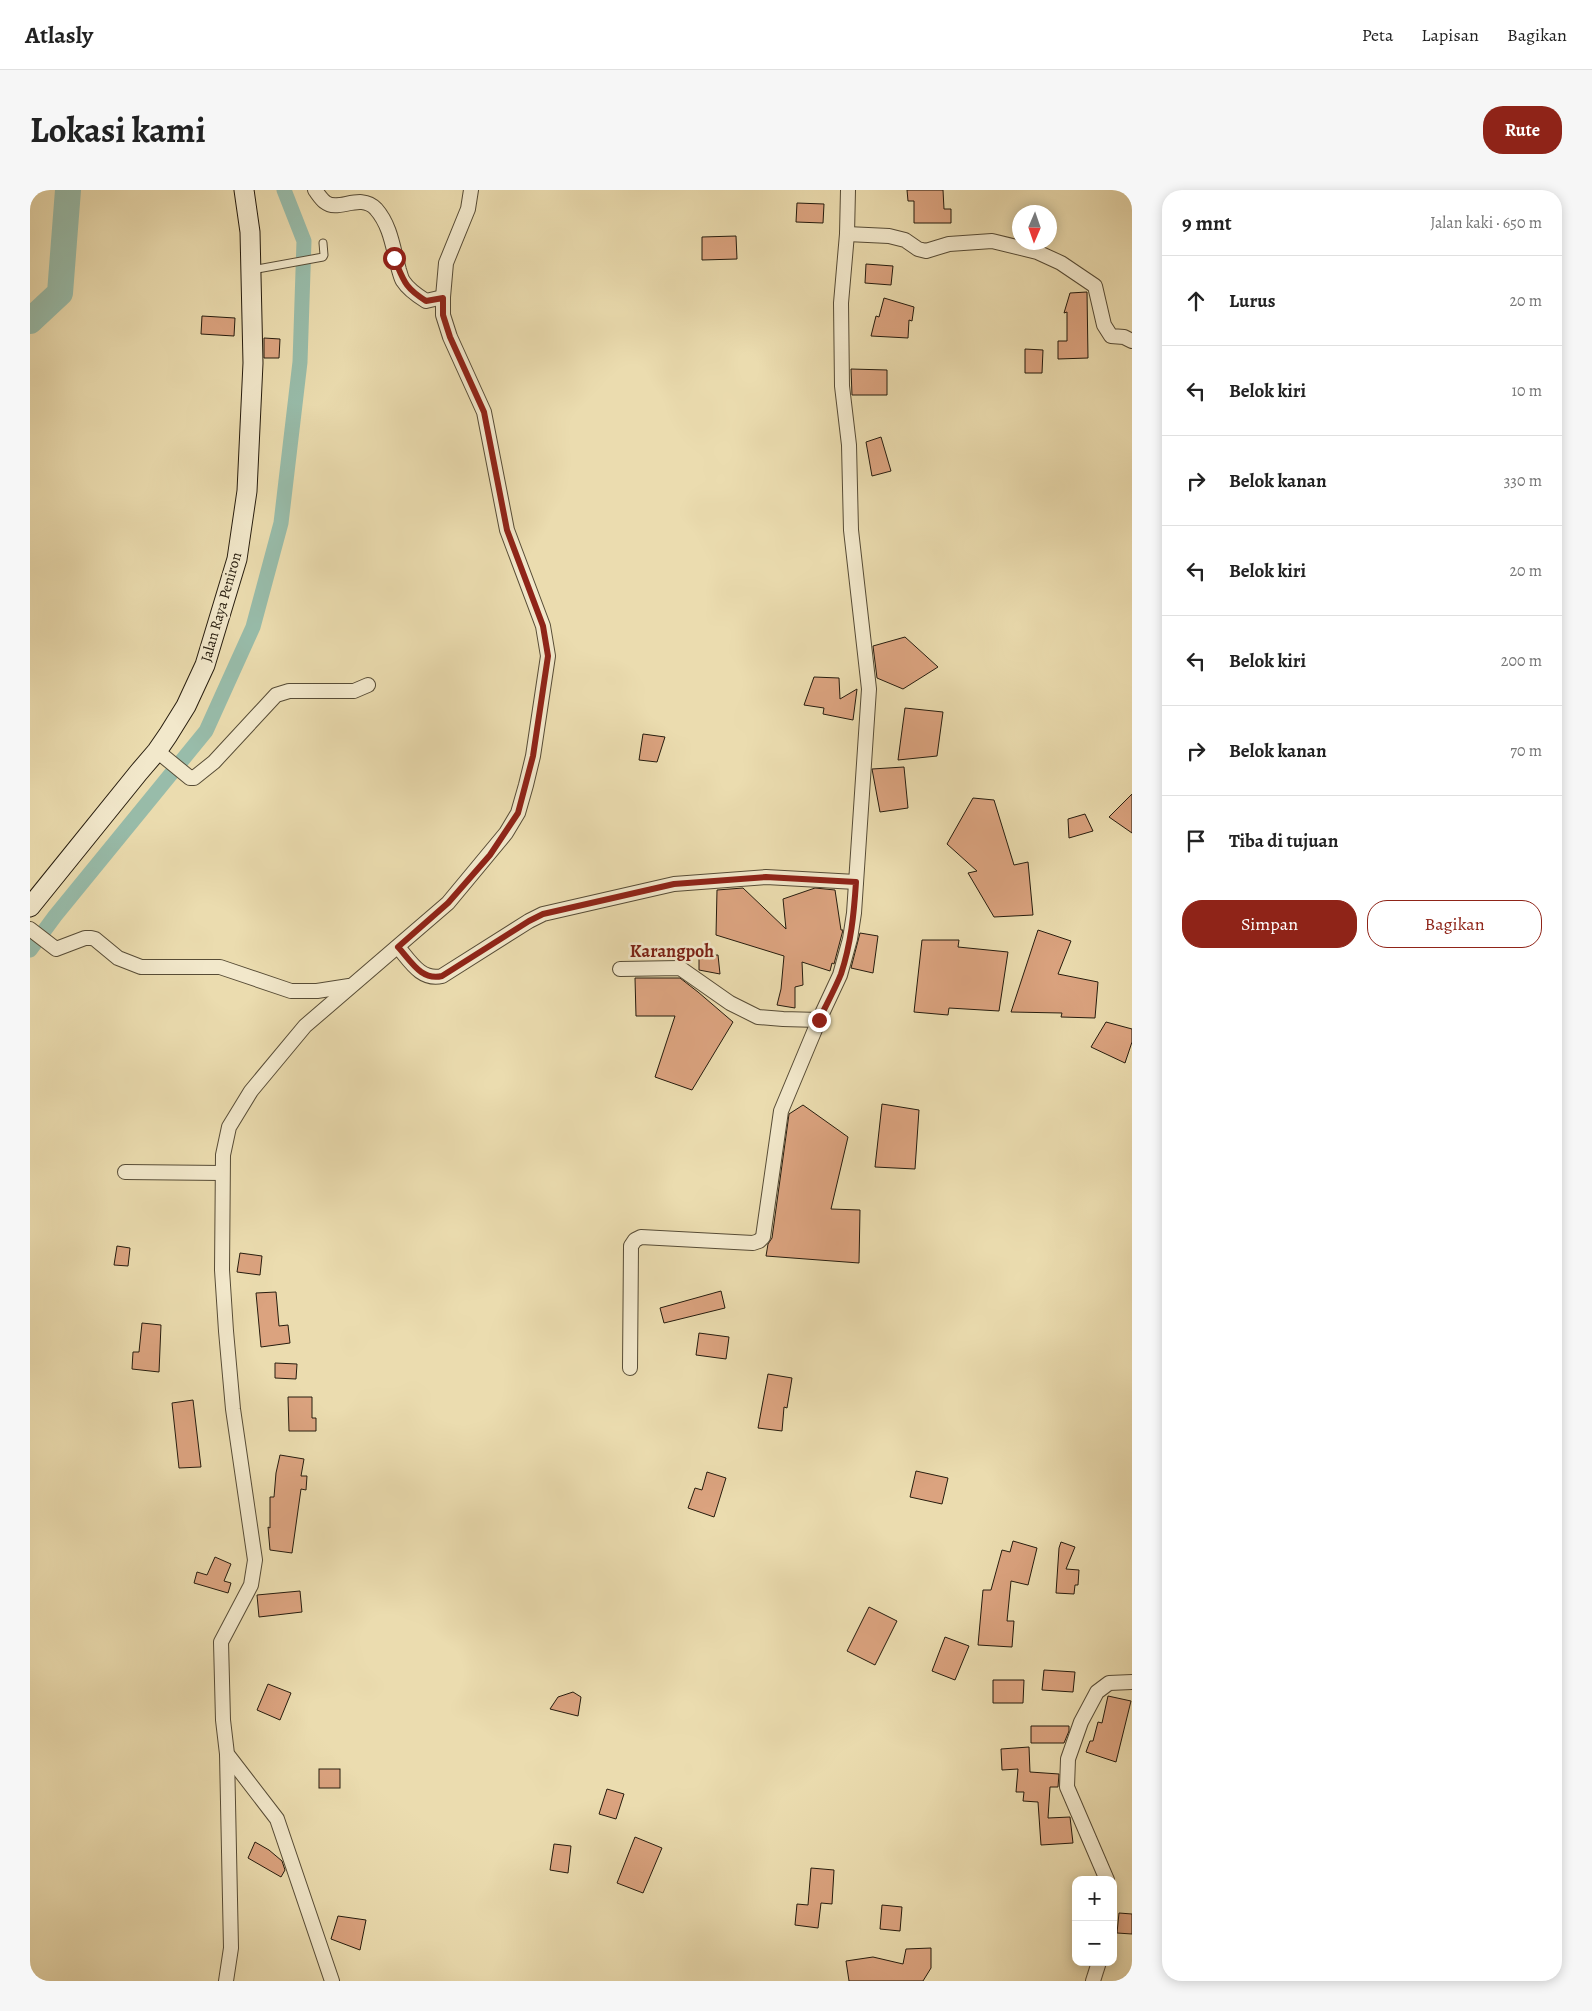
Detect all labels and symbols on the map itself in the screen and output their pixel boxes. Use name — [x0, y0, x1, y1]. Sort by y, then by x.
north arrow — [1012, 205, 1057, 250]
route start — [383, 247, 406, 270]
street label: Jalan Raya Peniron — [196, 550, 246, 664]
district label: Karangpoh — [630, 939, 714, 963]
route end — [808, 1009, 831, 1032]

